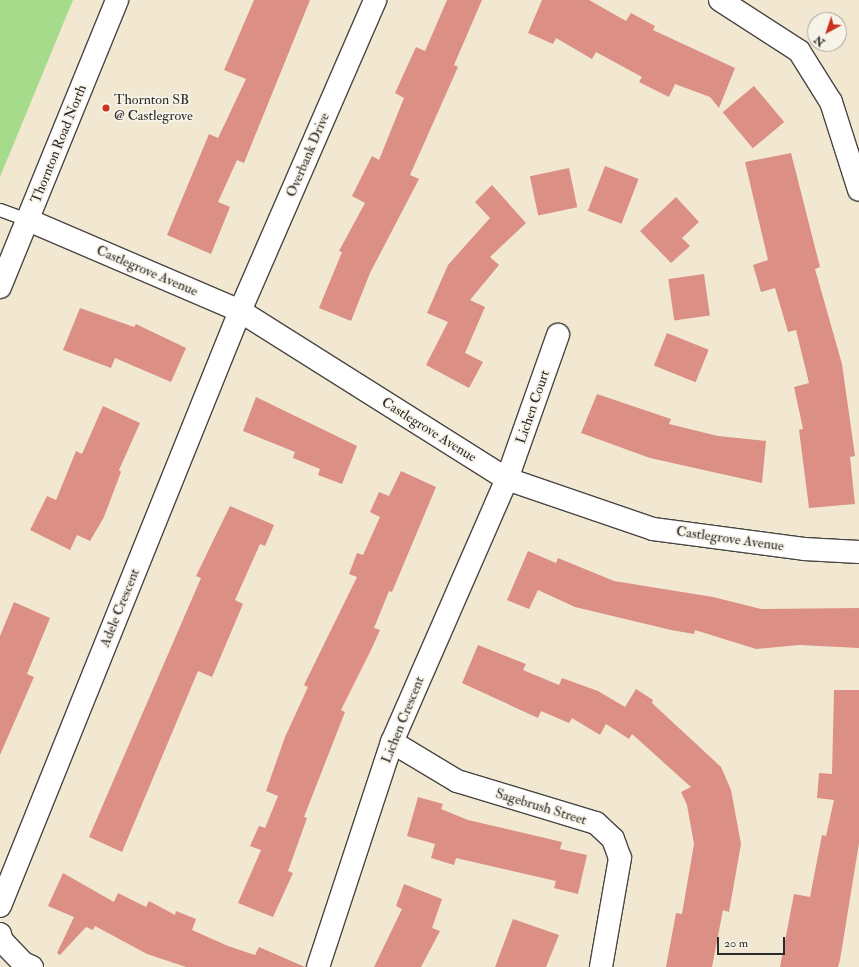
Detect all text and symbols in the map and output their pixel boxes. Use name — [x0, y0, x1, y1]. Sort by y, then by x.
north arrow — [807, 12, 847, 52]
text: N — [812, 33, 828, 49]
street label: Thornton Road North — [28, 82, 90, 206]
place label: Thornton SB @ Castlegrove — [114, 92, 193, 124]
marker: Thornton SB @ Castlegrove — [101, 103, 111, 113]
street label: Overbank Drive — [283, 110, 333, 200]
street label: Castlegrove Avenue — [94, 242, 200, 300]
street label: Lichen Court — [513, 368, 553, 446]
street label: Castlegrove Avenue — [379, 394, 479, 466]
street label: Castlegrove Avenue — [675, 523, 785, 555]
street label: Adele Crescent — [97, 566, 143, 650]
street label: Lichen Crescent — [378, 674, 428, 766]
street label: Sagebrush Street — [493, 785, 589, 829]
scale bar — [719, 929, 787, 955]
text: 20 m — [724, 936, 748, 951]

